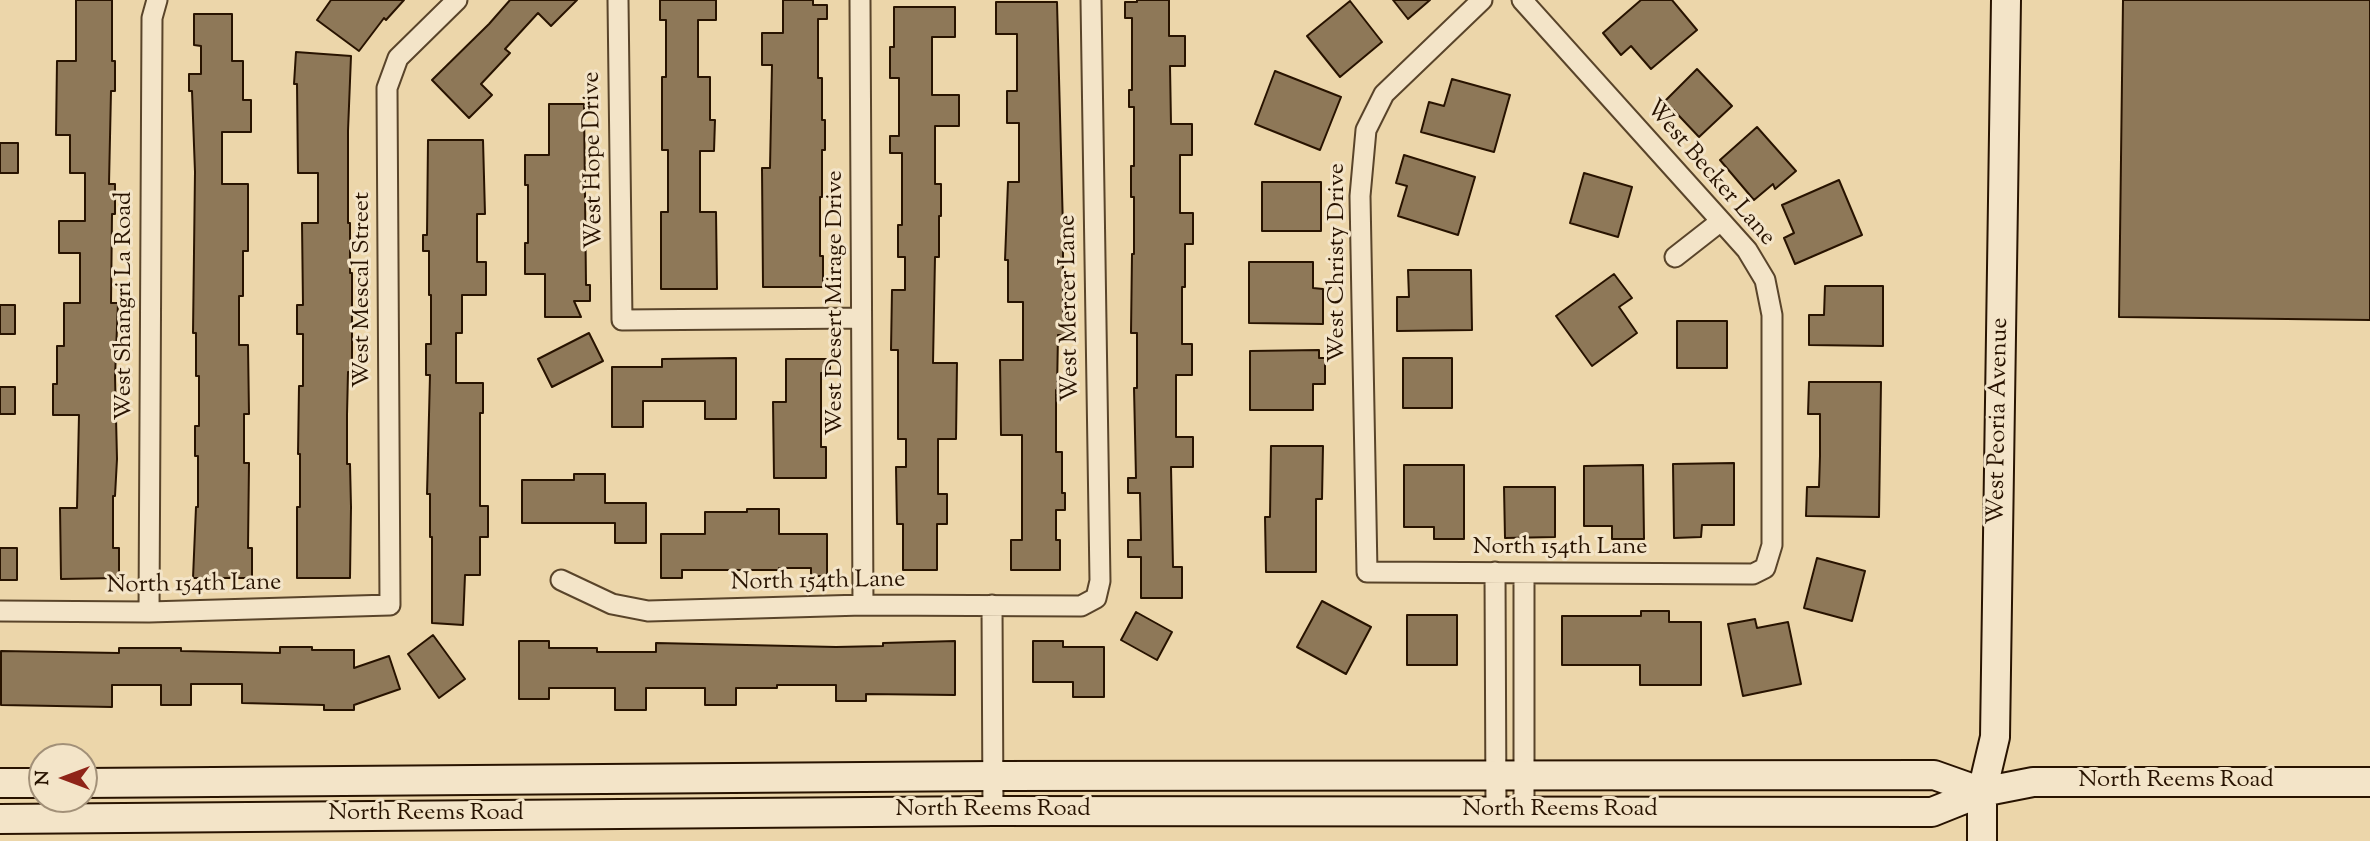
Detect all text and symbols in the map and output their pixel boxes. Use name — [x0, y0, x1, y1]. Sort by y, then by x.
street label: West Hope Drive — [579, 71, 611, 249]
street label: West Becker Lane — [1638, 95, 1780, 253]
street label: West Christy Drive — [1325, 163, 1353, 363]
street label: West Desert Mirage Drive — [823, 170, 851, 436]
street label: West Shangri La Road — [112, 192, 140, 420]
street label: West Mescal Street — [350, 192, 378, 388]
street label: West Mercer Lane — [1055, 214, 1087, 402]
street label: West Peoria Avenue — [1984, 317, 2016, 525]
street label: North 154th Lane — [1473, 535, 1647, 563]
street label: North 154th Lane — [730, 567, 906, 599]
street label: North 154th Lane — [106, 570, 282, 602]
north arrow — [28, 743, 98, 813]
street label: North Reems Road — [2078, 768, 2274, 796]
text: N — [30, 770, 57, 786]
street label: North Reems Road — [895, 797, 1091, 825]
street label: North Reems Road — [1462, 797, 1658, 825]
street label: North Reems Road — [328, 801, 524, 829]

